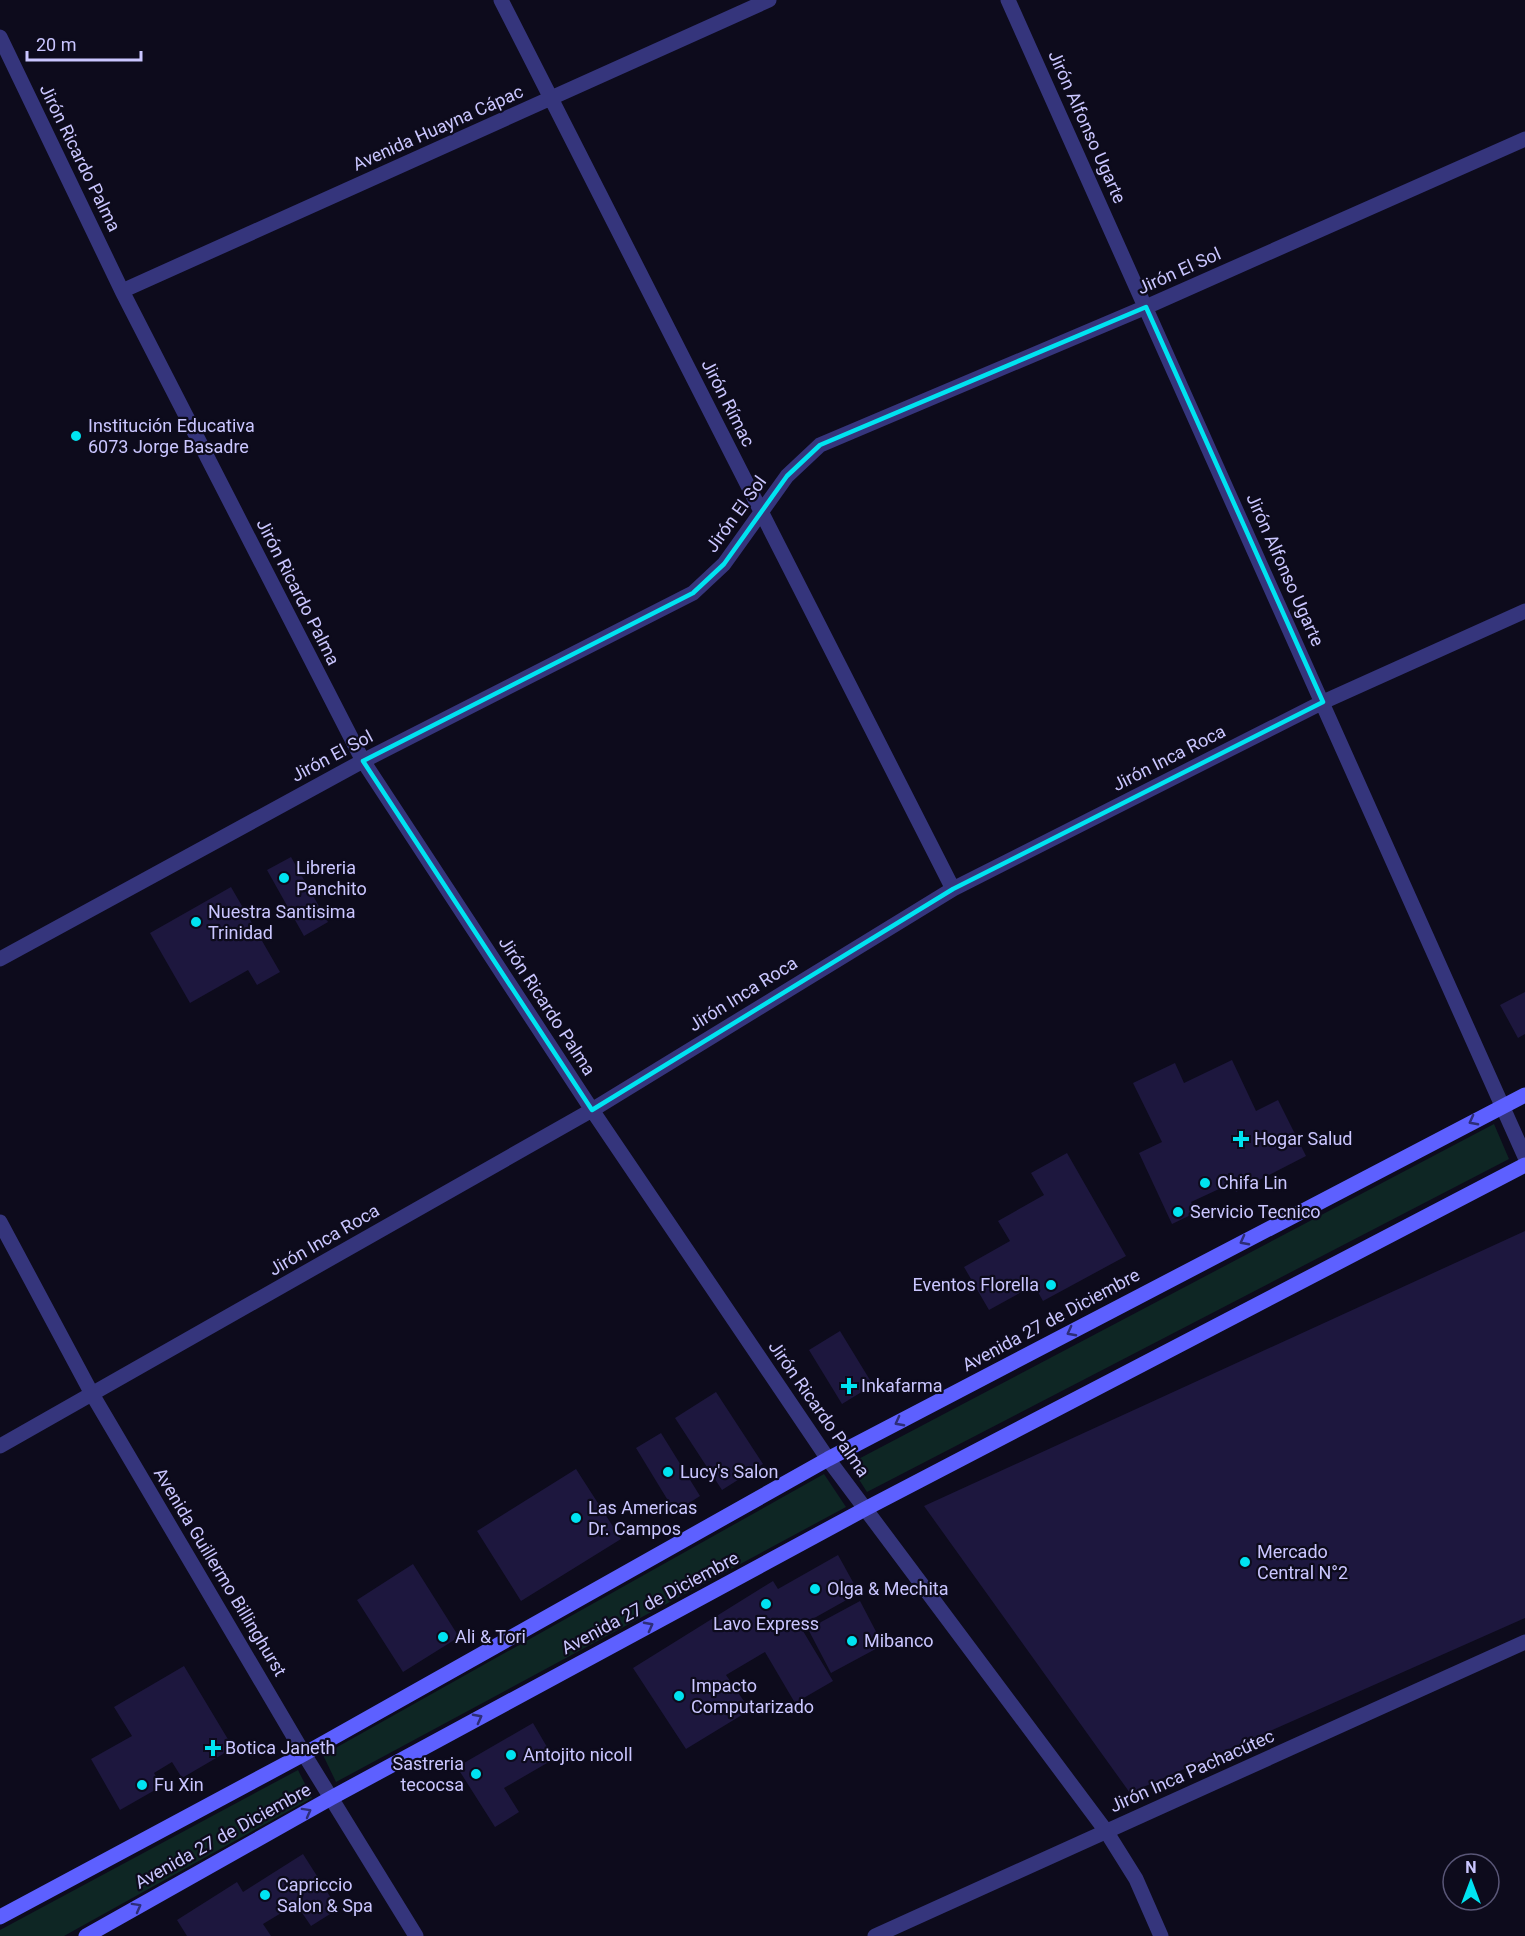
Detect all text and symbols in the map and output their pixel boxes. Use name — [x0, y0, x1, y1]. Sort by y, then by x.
scale bar — [27, 24, 141, 62]
text: 20 m — [36, 34, 76, 55]
street label: Jirón Alfonso Ugarte — [1044, 47, 1131, 206]
street label: Jirón Ricardo Palma — [36, 81, 125, 235]
street label: Avenida Huayna Cápac — [349, 81, 526, 175]
street label: Jirón El Sol — [1134, 243, 1224, 298]
street label: Jirón Rímac — [697, 355, 759, 450]
place label: Institución Educativa 6073 Jorge Basadre — [88, 415, 255, 457]
marker: Institución Educativa 6073 Jorge Basadre — [69, 429, 83, 443]
street label: Jirón El Sol — [701, 471, 770, 556]
street label: Jirón Alfonso Ugarte — [1242, 490, 1329, 649]
street label: Jirón Ricardo Palma — [252, 515, 344, 668]
street label: Jirón Inca Roca — [1109, 720, 1229, 795]
street label: Jirón El Sol — [287, 725, 376, 786]
place label: Libreria Panchito — [296, 857, 367, 899]
marker: Libreria Panchito — [277, 871, 291, 885]
place label: Nuestra Santisima Trinidad — [208, 901, 355, 943]
marker: Nuestra Santisima Trinidad — [189, 915, 203, 929]
street label: Jirón Ricardo Palma — [495, 932, 600, 1079]
street label: Jirón Inca Roca — [685, 952, 801, 1035]
one-way arrow — [1468, 1114, 1479, 1126]
place label: Hogar Salud — [1254, 1128, 1353, 1149]
marker: Hogar Salud — [1232, 1130, 1250, 1148]
place label: Chifa Lin — [1217, 1172, 1288, 1193]
marker: Chifa Lin — [1198, 1176, 1212, 1190]
street label: Jirón Inca Roca — [265, 1199, 383, 1280]
place label: Servicio Tecnico — [1190, 1201, 1321, 1222]
marker: Servicio Tecnico — [1171, 1205, 1185, 1219]
one-way arrow — [1240, 1234, 1250, 1245]
street label: Avenida 27 de Diciembre — [958, 1264, 1143, 1375]
place label: Eventos Florella — [913, 1274, 1039, 1295]
marker: Eventos Florella — [1044, 1278, 1058, 1292]
one-way arrow — [1067, 1324, 1078, 1336]
street label: Jirón Ricardo Palma — [765, 1337, 874, 1481]
place label: Inkafarma — [861, 1375, 942, 1396]
marker: Inkafarma — [842, 1379, 856, 1393]
one-way arrow — [894, 1415, 905, 1426]
place label: Lucy's Salon — [680, 1461, 779, 1482]
street label: Avenida Guillermo Billinghurst — [150, 1464, 291, 1680]
marker: Lucy's Salon — [661, 1465, 675, 1479]
place label: Las Americas Dr. Campos — [588, 1497, 697, 1539]
marker: Las Americas Dr. Campos — [569, 1511, 583, 1525]
place label: Mercado Central N°2 — [1257, 1541, 1348, 1583]
street label: Avenida 27 de Diciembre — [557, 1547, 742, 1658]
marker: Mercado Central N°2 — [1238, 1555, 1252, 1569]
place label: Olga & Mechita — [827, 1578, 948, 1599]
marker: Olga & Mechita — [808, 1582, 822, 1596]
marker: Lavo Express — [759, 1597, 773, 1611]
place label: Lavo Express — [713, 1613, 819, 1634]
one-way arrow — [643, 1622, 654, 1633]
place label: Ali & Tori — [455, 1626, 526, 1647]
marker: Ali & Tori — [436, 1630, 450, 1644]
place label: Mibanco — [864, 1630, 934, 1651]
marker: Mibanco — [845, 1634, 859, 1648]
place label: Impacto Computarizado — [691, 1675, 814, 1717]
marker: Impacto Computarizado — [672, 1689, 686, 1703]
one-way arrow — [472, 1714, 482, 1725]
street label: Jirón Inca Pachacútec — [1106, 1725, 1277, 1816]
place label: Botica Janeth — [225, 1737, 335, 1758]
marker: Botica Janeth — [206, 1741, 220, 1755]
place label: Antojito nicoll — [523, 1744, 633, 1765]
marker: Antojito nicoll — [504, 1748, 518, 1762]
place label: Sastreria tecocsa — [393, 1753, 464, 1795]
marker: Sastreria tecocsa — [469, 1767, 483, 1781]
place label: Fu Xin — [154, 1774, 204, 1795]
street label: Avenida 27 de Diciembre — [131, 1778, 314, 1893]
marker: Fu Xin — [135, 1778, 149, 1792]
one-way arrow — [300, 1807, 311, 1819]
north arrow — [1441, 1852, 1501, 1912]
text: N — [1465, 1858, 1477, 1877]
place label: Capriccio Salon & Spa — [277, 1874, 373, 1916]
marker: Capriccio Salon & Spa — [258, 1888, 272, 1902]
one-way arrow — [130, 1903, 141, 1914]

